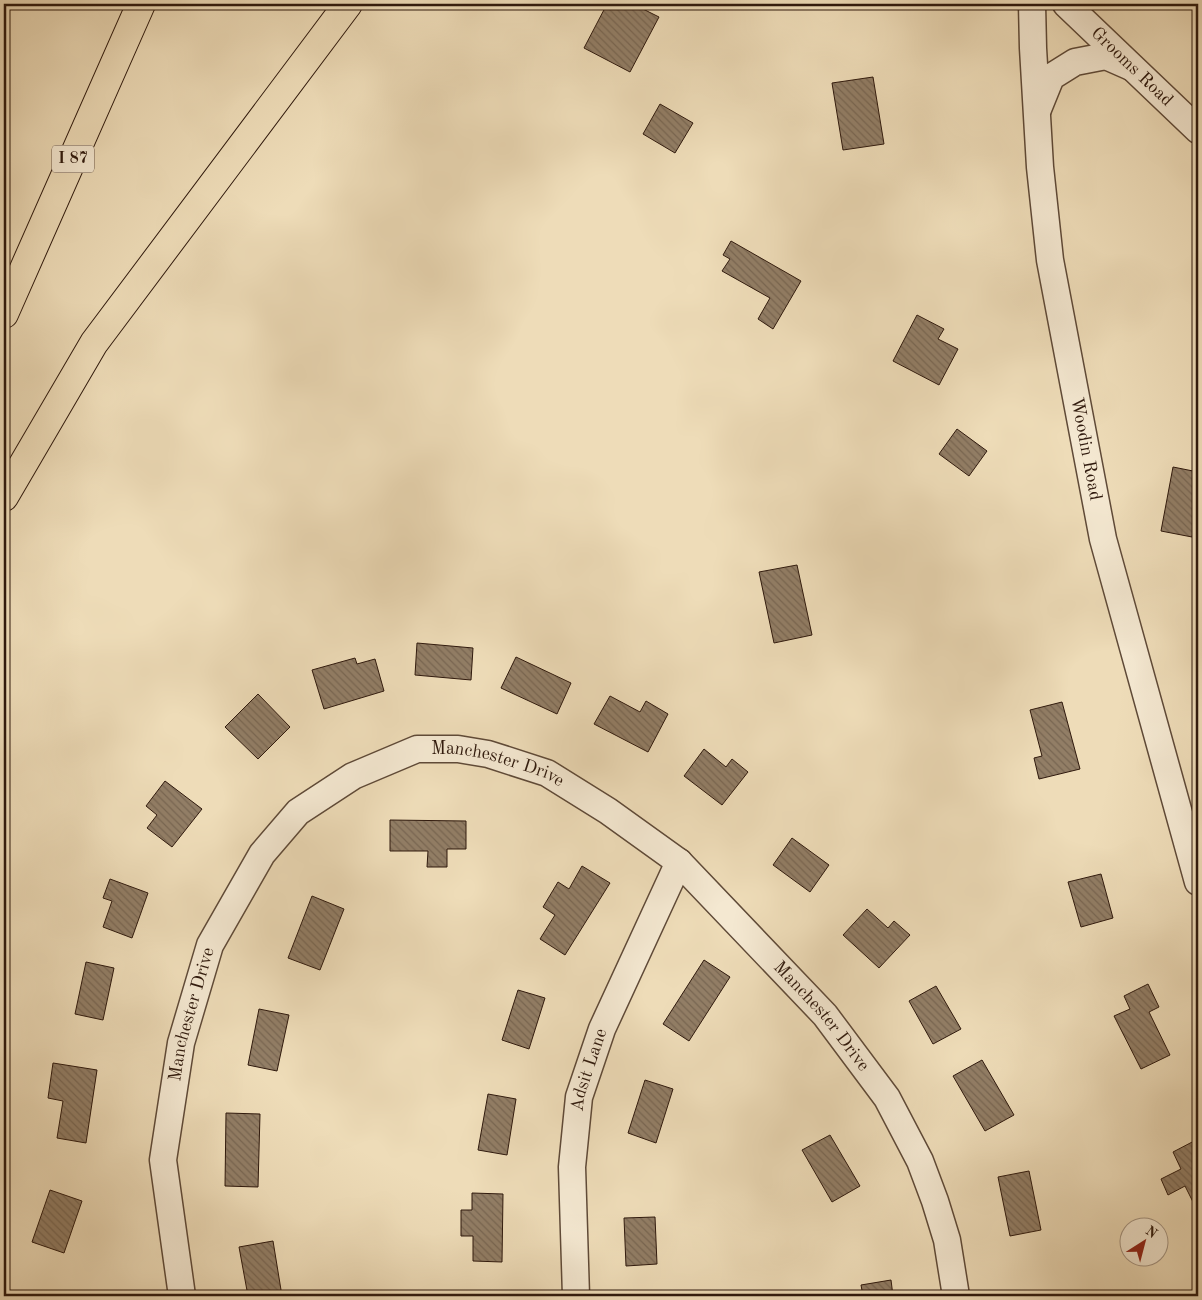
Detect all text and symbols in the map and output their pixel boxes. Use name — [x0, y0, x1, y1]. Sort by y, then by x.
street label: Grooms Road — [1087, 24, 1176, 110]
road number: I 87 — [52, 146, 94, 172]
street label: Woodin Road — [1067, 396, 1104, 502]
street label: Manchester Drive — [431, 740, 567, 790]
street label: Manchester Drive — [166, 945, 218, 1083]
street label: Manchester Drive — [770, 958, 873, 1074]
street label: Adsit Lane — [569, 1026, 610, 1112]
north arrow — [1120, 1218, 1170, 1268]
text: N — [1143, 1223, 1160, 1241]

